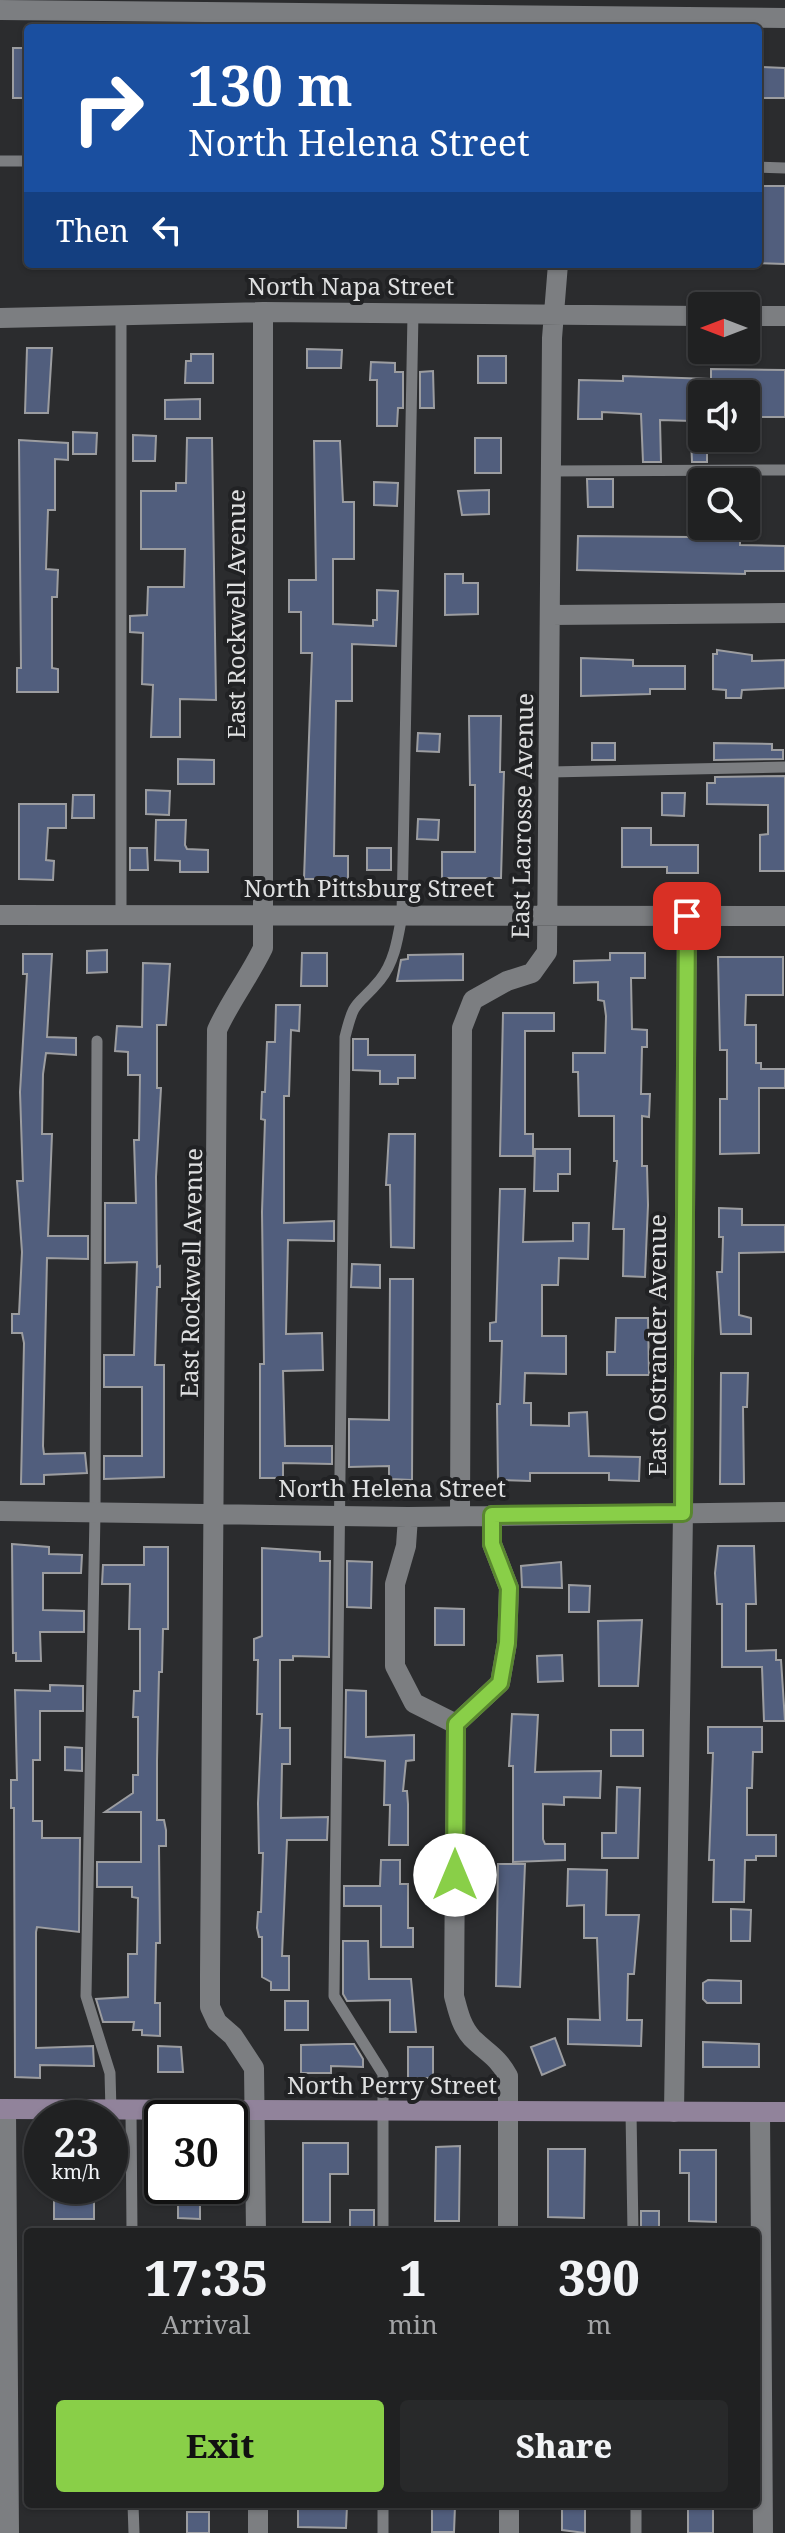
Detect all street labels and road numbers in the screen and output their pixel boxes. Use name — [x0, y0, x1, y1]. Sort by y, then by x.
street label: North Napa Street — [248, 269, 454, 302]
street label: East Rockwell Avenue — [219, 489, 252, 739]
street label: East Lacrosse Avenue — [503, 693, 540, 939]
street label: North Pittsburg Street — [244, 871, 494, 904]
street label: East Rockwell Avenue — [172, 1148, 209, 1398]
street label: East Ostrander Avenue — [640, 1214, 673, 1476]
street label: North Helena Street — [278, 1471, 506, 1504]
street label: North Perry Street — [287, 2068, 497, 2101]

